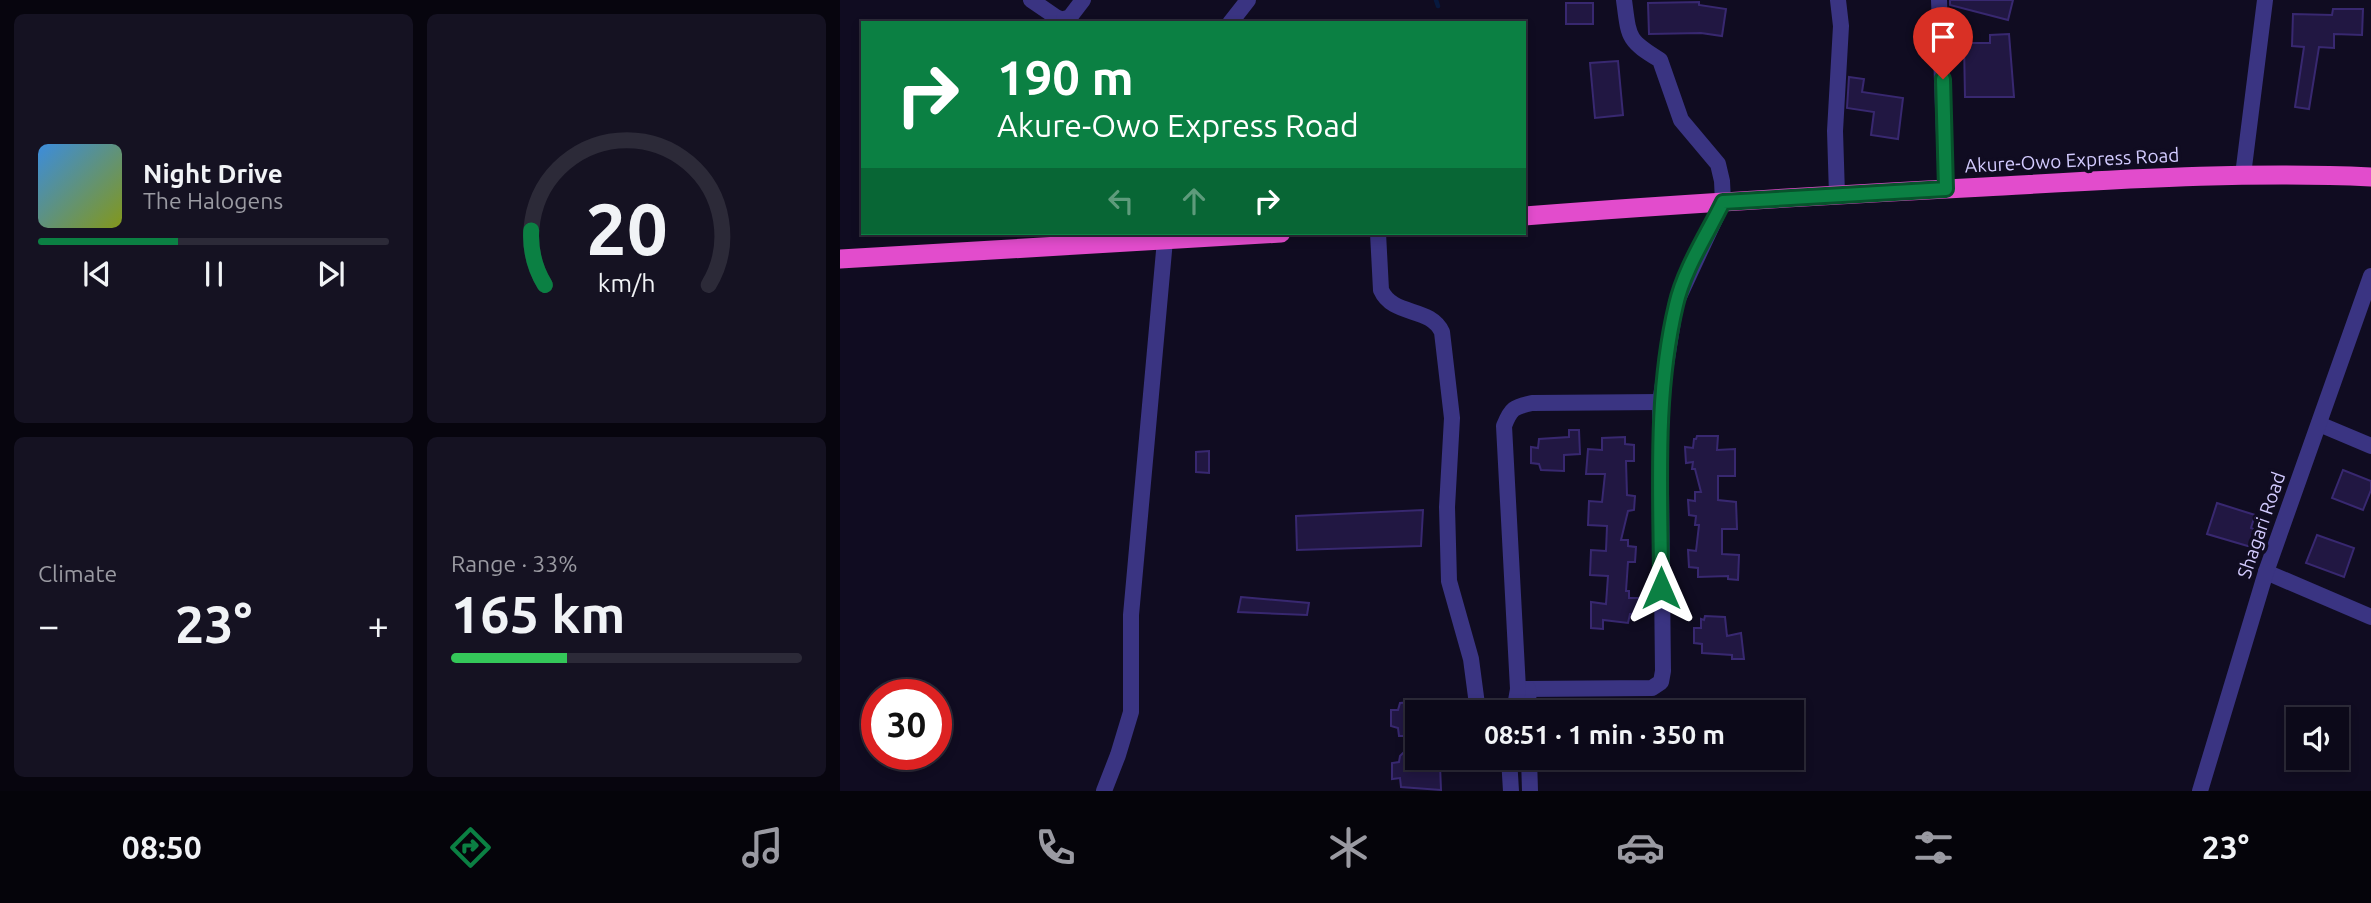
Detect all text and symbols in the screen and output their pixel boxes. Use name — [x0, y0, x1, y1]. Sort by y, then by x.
pin — [1913, 7, 1973, 79]
icon: arrive — [1924, 18, 1962, 56]
icon: right — [882, 49, 973, 140]
text: 190 m — [997, 49, 1134, 104]
text: Akure-Owo Express Road — [997, 107, 1359, 143]
street label: Akure-Owo Express Road — [1964, 143, 2180, 177]
text: Night Drive — [143, 159, 283, 188]
icon: left — [1102, 182, 1140, 220]
icon: ahead — [1175, 182, 1213, 220]
icon: right — [1248, 182, 1286, 220]
text: 20 — [585, 187, 668, 269]
text: The Halogens — [143, 188, 283, 213]
icon: previous — [78, 255, 116, 293]
icon: pause — [195, 255, 233, 293]
icon: next — [312, 255, 350, 293]
text: km/h — [598, 269, 655, 297]
street label: Shagari Road — [2232, 469, 2290, 581]
text: Range · 33% — [451, 551, 578, 576]
position arrow — [1624, 551, 1698, 625]
text: Climate — [38, 561, 117, 586]
text: 165 km — [451, 585, 625, 643]
text: 23° — [175, 595, 252, 653]
text: − — [38, 604, 59, 646]
text: + — [368, 604, 389, 646]
speed limit sign: 30 — [861, 679, 952, 770]
map controls — [2286, 707, 2349, 770]
button: sound — [2286, 707, 2349, 770]
text: 08:51 · 1 min · 350 m — [1484, 720, 1725, 749]
icon: directions — [446, 823, 495, 872]
icon: music — [738, 823, 787, 872]
icon: phone — [1031, 823, 1080, 872]
icon: climate — [1324, 823, 1373, 872]
icon: car — [1616, 823, 1665, 872]
icon: filters — [1909, 823, 1958, 872]
text: 08:50 — [122, 829, 202, 865]
text: 23° — [2202, 829, 2249, 865]

